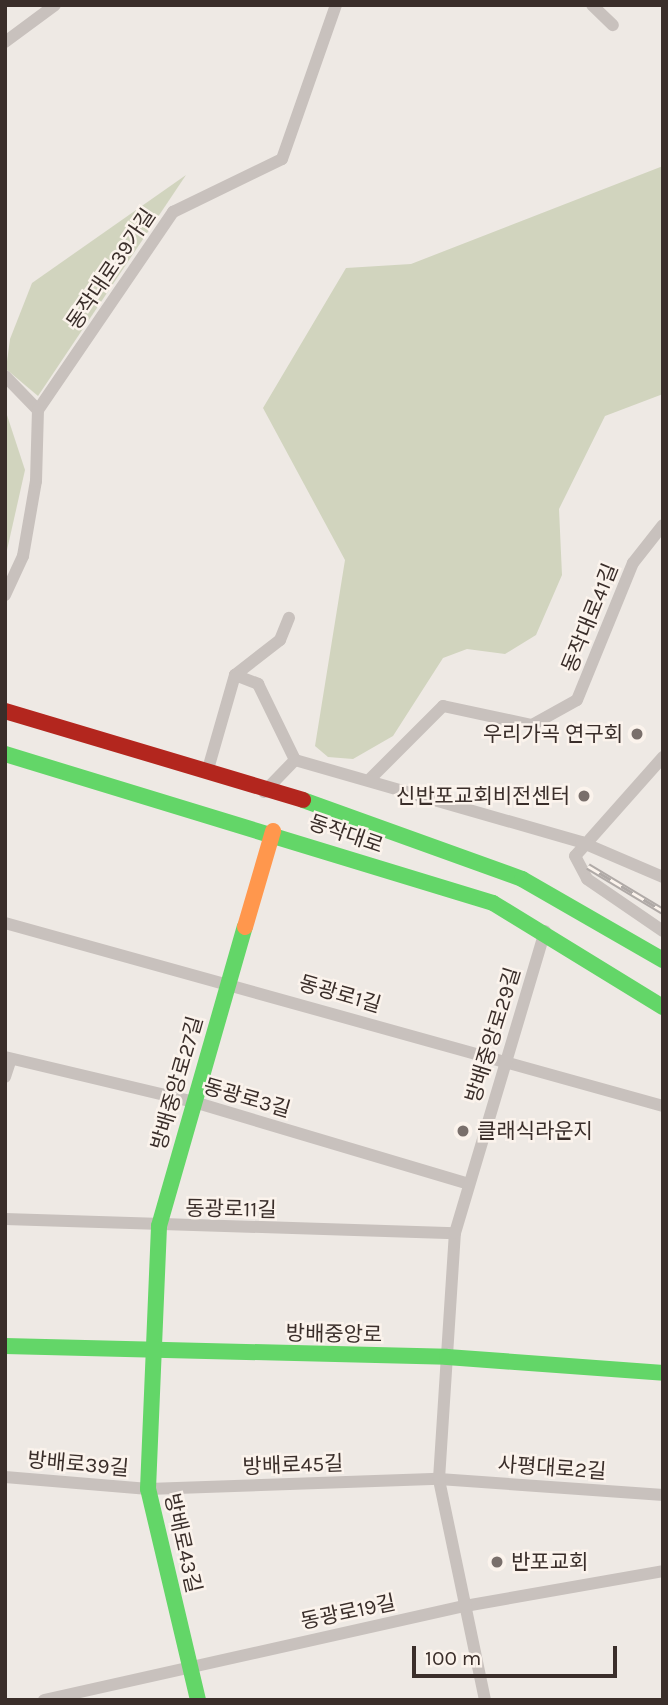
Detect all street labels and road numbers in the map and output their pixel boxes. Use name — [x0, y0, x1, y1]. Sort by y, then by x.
street label: 동작대로39가길 — [61, 204, 161, 334]
street label: 동작대로41길 — [557, 560, 623, 676]
street label: 동작대로 — [305, 810, 387, 858]
street label: 방배중앙로29길 — [460, 964, 526, 1106]
street label: 동광로1길 — [296, 970, 384, 1018]
street label: 방배중앙로27길 — [146, 1013, 208, 1153]
street label: 동광로3길 — [200, 1074, 294, 1122]
street label: 동광로11길 — [185, 1196, 277, 1222]
street label: 방배중앙로 — [285, 1321, 383, 1347]
street label: 방배로39길 — [26, 1447, 130, 1481]
street label: 방배로45길 — [242, 1451, 344, 1479]
street label: 사평대로2길 — [497, 1452, 607, 1484]
street label: 방배로43길 — [159, 1491, 207, 1595]
street label: 동광로19길 — [298, 1590, 398, 1634]

